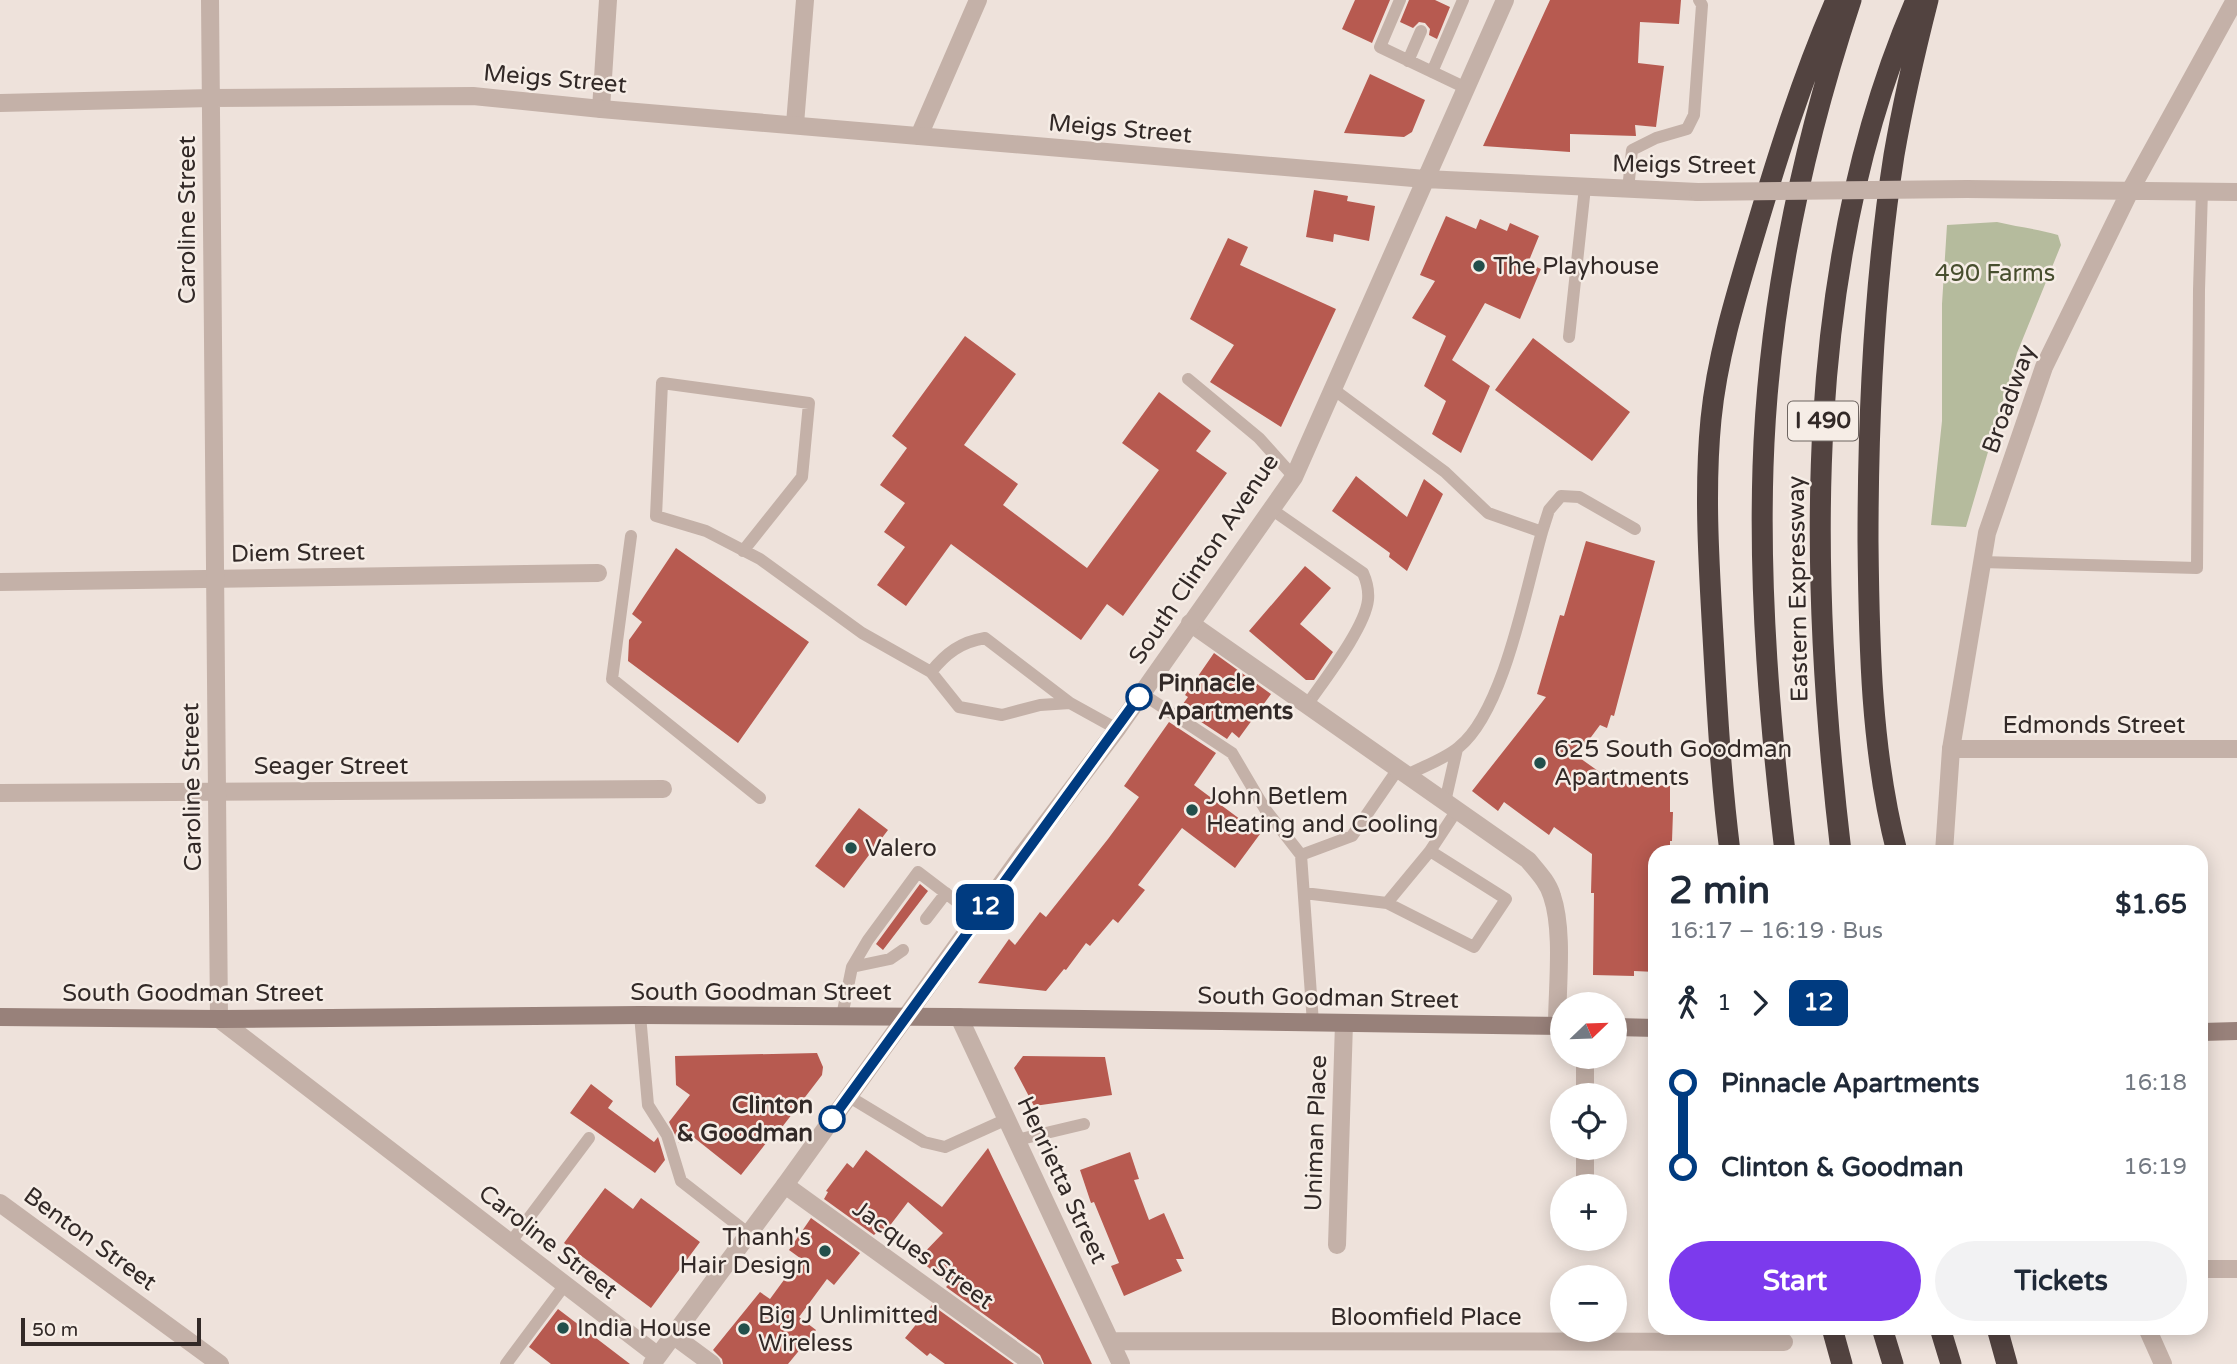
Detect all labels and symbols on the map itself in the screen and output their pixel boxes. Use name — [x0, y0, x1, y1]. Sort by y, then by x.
street label: Meigs Street — [482, 58, 628, 100]
street label: Meigs Street — [1047, 108, 1193, 150]
street label: Caroline Street — [173, 136, 202, 304]
street label: Meigs Street — [1612, 149, 1756, 181]
place label: The Playhouse — [1493, 252, 1659, 281]
marker: The Playhouse — [1471, 258, 1487, 274]
park label: 490 Farms — [1935, 259, 2055, 288]
street label: Broadway — [1976, 341, 2042, 457]
road number: I 490 — [1788, 402, 1858, 440]
street label: South Clinton Avenue — [1123, 448, 1285, 670]
street label: Eastern Expressway — [1782, 475, 1814, 702]
street label: Diem Street — [231, 537, 365, 569]
place label: Pinnacle Apartments — [1158, 669, 1293, 726]
marker: Pinnacle Apartments — [1126, 684, 1152, 710]
street label: Caroline Street — [176, 702, 208, 872]
street label: Edmonds Street — [2003, 711, 2185, 740]
place label: 625 South Goodman Apartments — [1554, 735, 1792, 792]
street label: Seager Street — [254, 752, 408, 781]
marker: 625 South Goodman Apartments — [1532, 755, 1548, 771]
place label: John Betlem Heating and Cooling — [1206, 782, 1438, 839]
marker: John Betlem Heating and Cooling — [1184, 802, 1200, 818]
place label: Valero — [865, 834, 937, 863]
marker: Valero — [843, 840, 859, 856]
line badge: 12 — [954, 884, 1016, 930]
street label: South Goodman Street — [630, 978, 892, 1007]
street label: South Goodman Street — [62, 979, 324, 1008]
street label: South Goodman Street — [1197, 981, 1459, 1015]
north arrow — [1550, 992, 1628, 1069]
street label: Uniman Place — [1299, 1054, 1333, 1212]
place label: Clinton & Goodman — [677, 1091, 813, 1148]
street label: Henrietta Street — [1011, 1092, 1113, 1268]
marker: Clinton & Goodman — [819, 1106, 845, 1132]
street label: Caroline Street — [473, 1179, 623, 1305]
street label: Benton Street — [18, 1181, 162, 1297]
street label: Jacques Street — [847, 1194, 999, 1316]
place label: Thanh's Hair Design — [680, 1223, 811, 1280]
marker: Thanh's Hair Design — [817, 1243, 833, 1259]
place label: Big J Unlimitted Wireless — [758, 1301, 938, 1358]
street label: Bloomfield Place — [1330, 1303, 1522, 1332]
place label: India House — [577, 1314, 711, 1343]
scale bar — [21, 1315, 201, 1347]
marker: India House — [555, 1320, 571, 1336]
marker: Big J Unlimitted Wireless — [736, 1321, 752, 1337]

